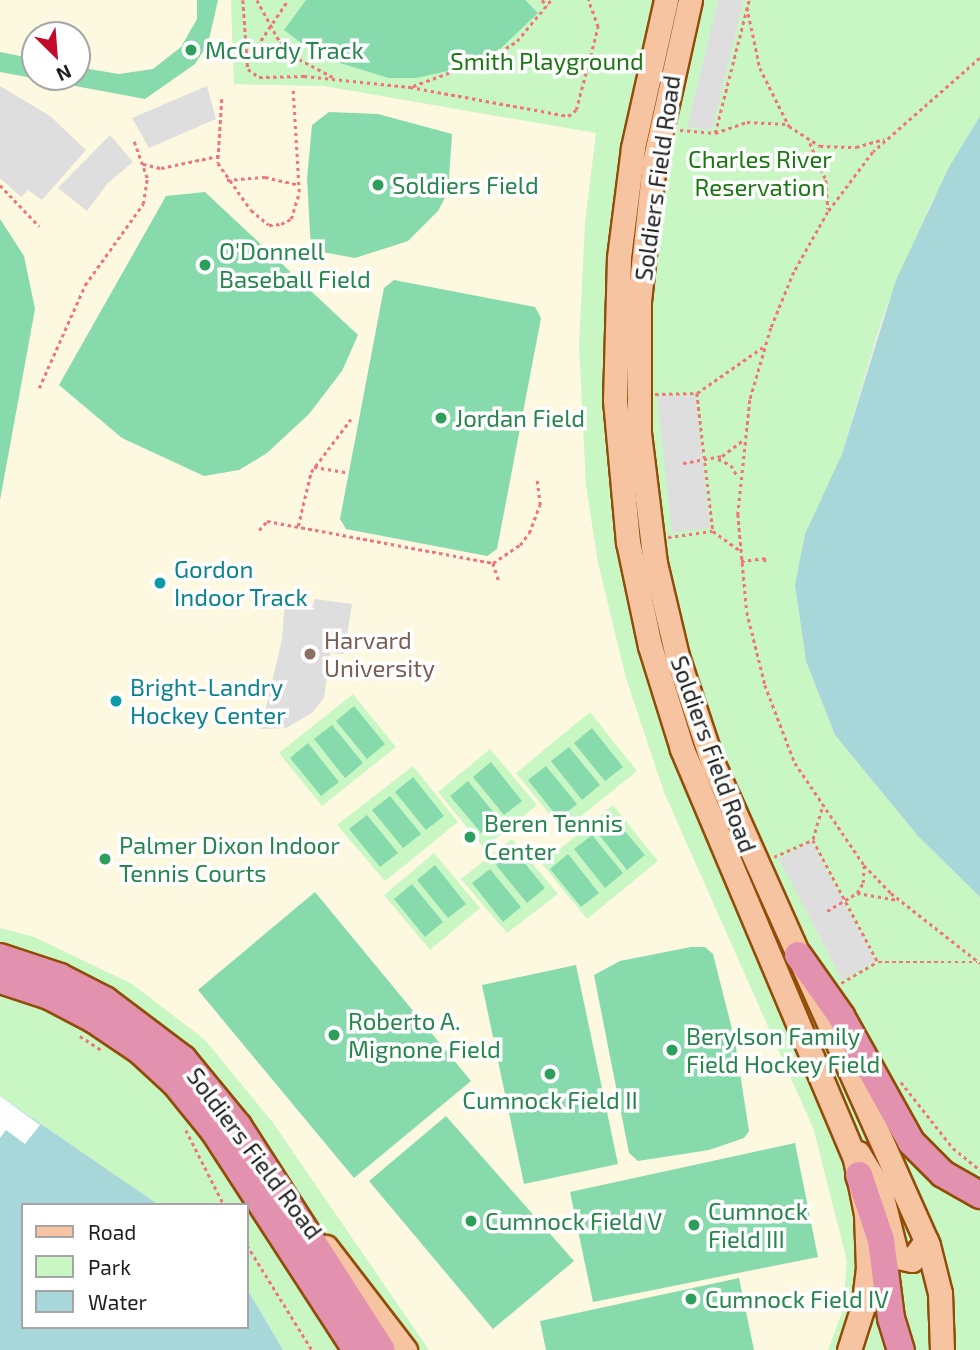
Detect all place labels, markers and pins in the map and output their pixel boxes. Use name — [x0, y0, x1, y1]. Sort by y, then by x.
place label: McCurdy Track — [205, 36, 365, 64]
marker: McCurdy Track — [183, 42, 199, 58]
place label: Soldiers Field — [392, 171, 539, 199]
marker: Soldiers Field — [370, 177, 386, 193]
place label: O'Donnell Baseball Field — [219, 237, 371, 293]
marker: O'Donnell Baseball Field — [197, 257, 213, 273]
place label: Jordan Field — [455, 404, 585, 432]
marker: Jordan Field — [433, 410, 449, 426]
place label: Gordon Indoor Track — [174, 555, 309, 611]
marker: Gordon Indoor Track — [152, 575, 168, 591]
place label: Harvard University — [324, 626, 435, 682]
marker: Harvard University — [302, 646, 318, 662]
place label: Bright-Landry Hockey Center — [130, 673, 286, 729]
marker: Bright-Landry Hockey Center — [108, 693, 124, 709]
place label: Beren Tennis Center — [484, 809, 623, 865]
marker: Beren Tennis Center — [462, 829, 478, 845]
place label: Palmer Dixon Indoor Tennis Courts — [119, 831, 340, 887]
marker: Palmer Dixon Indoor Tennis Courts — [97, 851, 113, 867]
place label: Roberto A. Mignone Field — [348, 1007, 501, 1063]
place label: Berylson Family Field Hockey Field — [686, 1022, 881, 1078]
marker: Roberto A. Mignone Field — [326, 1027, 342, 1043]
marker: Berylson Family Field Hockey Field — [664, 1042, 680, 1058]
marker: Cumnock Field II — [542, 1066, 558, 1082]
place label: Cumnock Field II — [462, 1086, 638, 1114]
place label: Cumnock Field III — [708, 1197, 808, 1253]
place label: Cumnock Field V — [485, 1207, 663, 1235]
marker: Cumnock Field V — [463, 1213, 479, 1229]
marker: Cumnock Field III — [686, 1217, 702, 1233]
place label: Cumnock Field IV — [705, 1285, 889, 1313]
marker: Cumnock Field IV — [683, 1291, 699, 1307]

